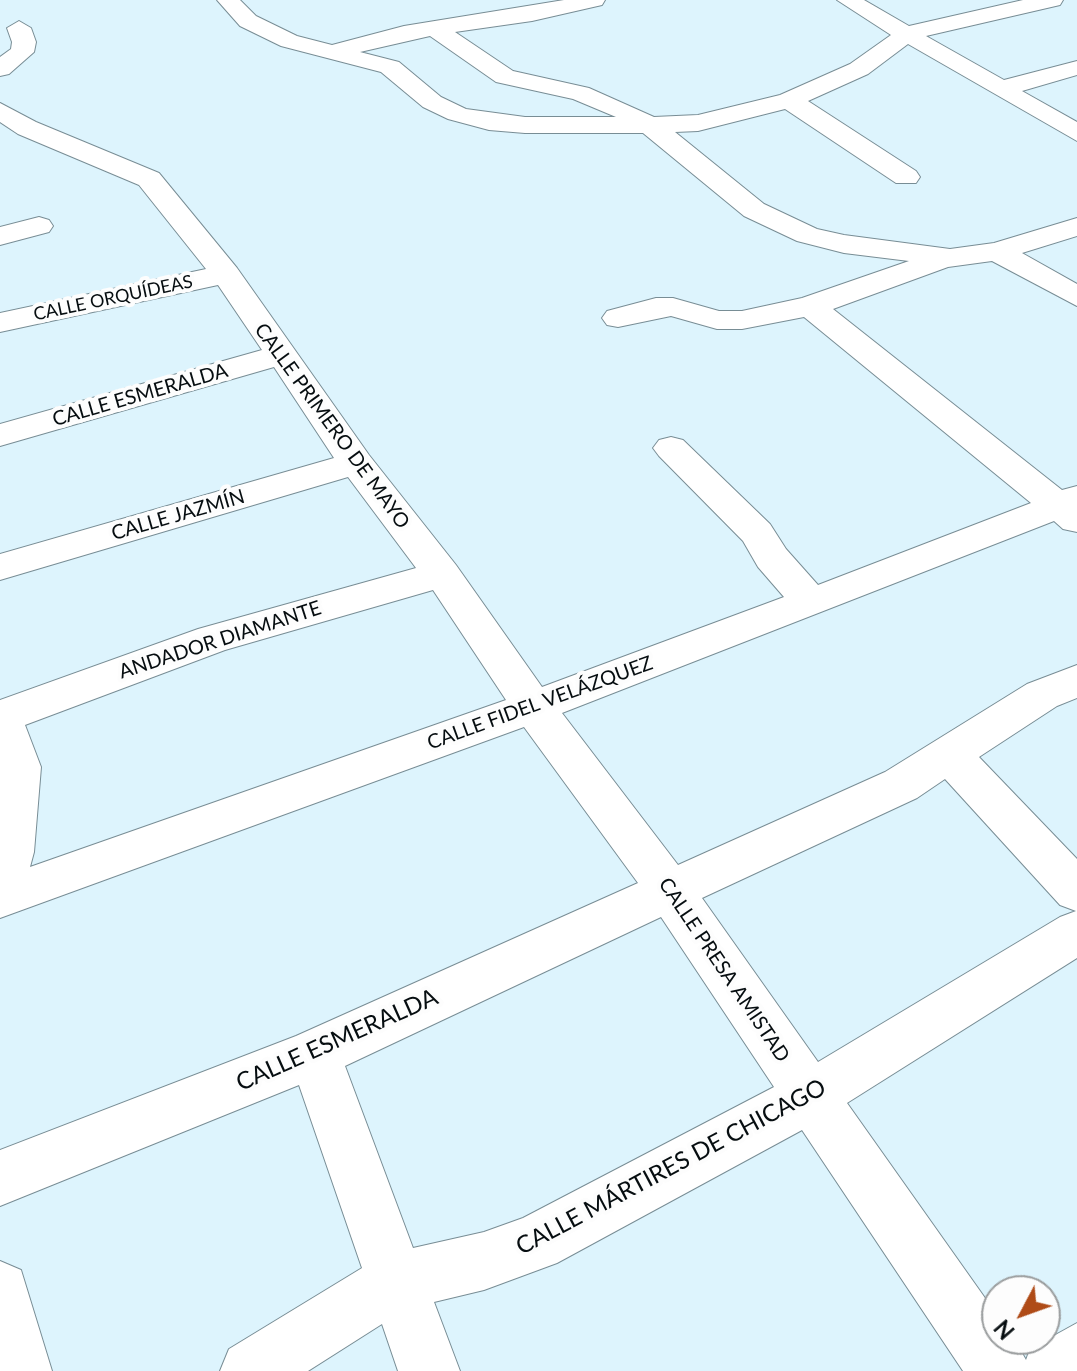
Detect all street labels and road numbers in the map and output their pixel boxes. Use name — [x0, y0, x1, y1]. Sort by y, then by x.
street label: CALLE ORQUÍDEAS — [32, 271, 194, 325]
street label: CALLE PRIMERO DE MAYO — [249, 319, 415, 533]
street label: CALLE ESMERALDA — [50, 358, 230, 432]
street label: CALLE JAZMÍN — [109, 485, 247, 545]
street label: ANDADOR DIAMANTE — [116, 596, 324, 684]
street label: CALLE FIDEL VELÁZQUEZ — [424, 651, 656, 755]
street label: CALLE PRESA AMISTAD — [653, 873, 795, 1067]
street label: CALLE ESMERALDA — [232, 983, 442, 1097]
street label: CALLE MÁRTIRES DE CHICAGO — [511, 1073, 831, 1261]

